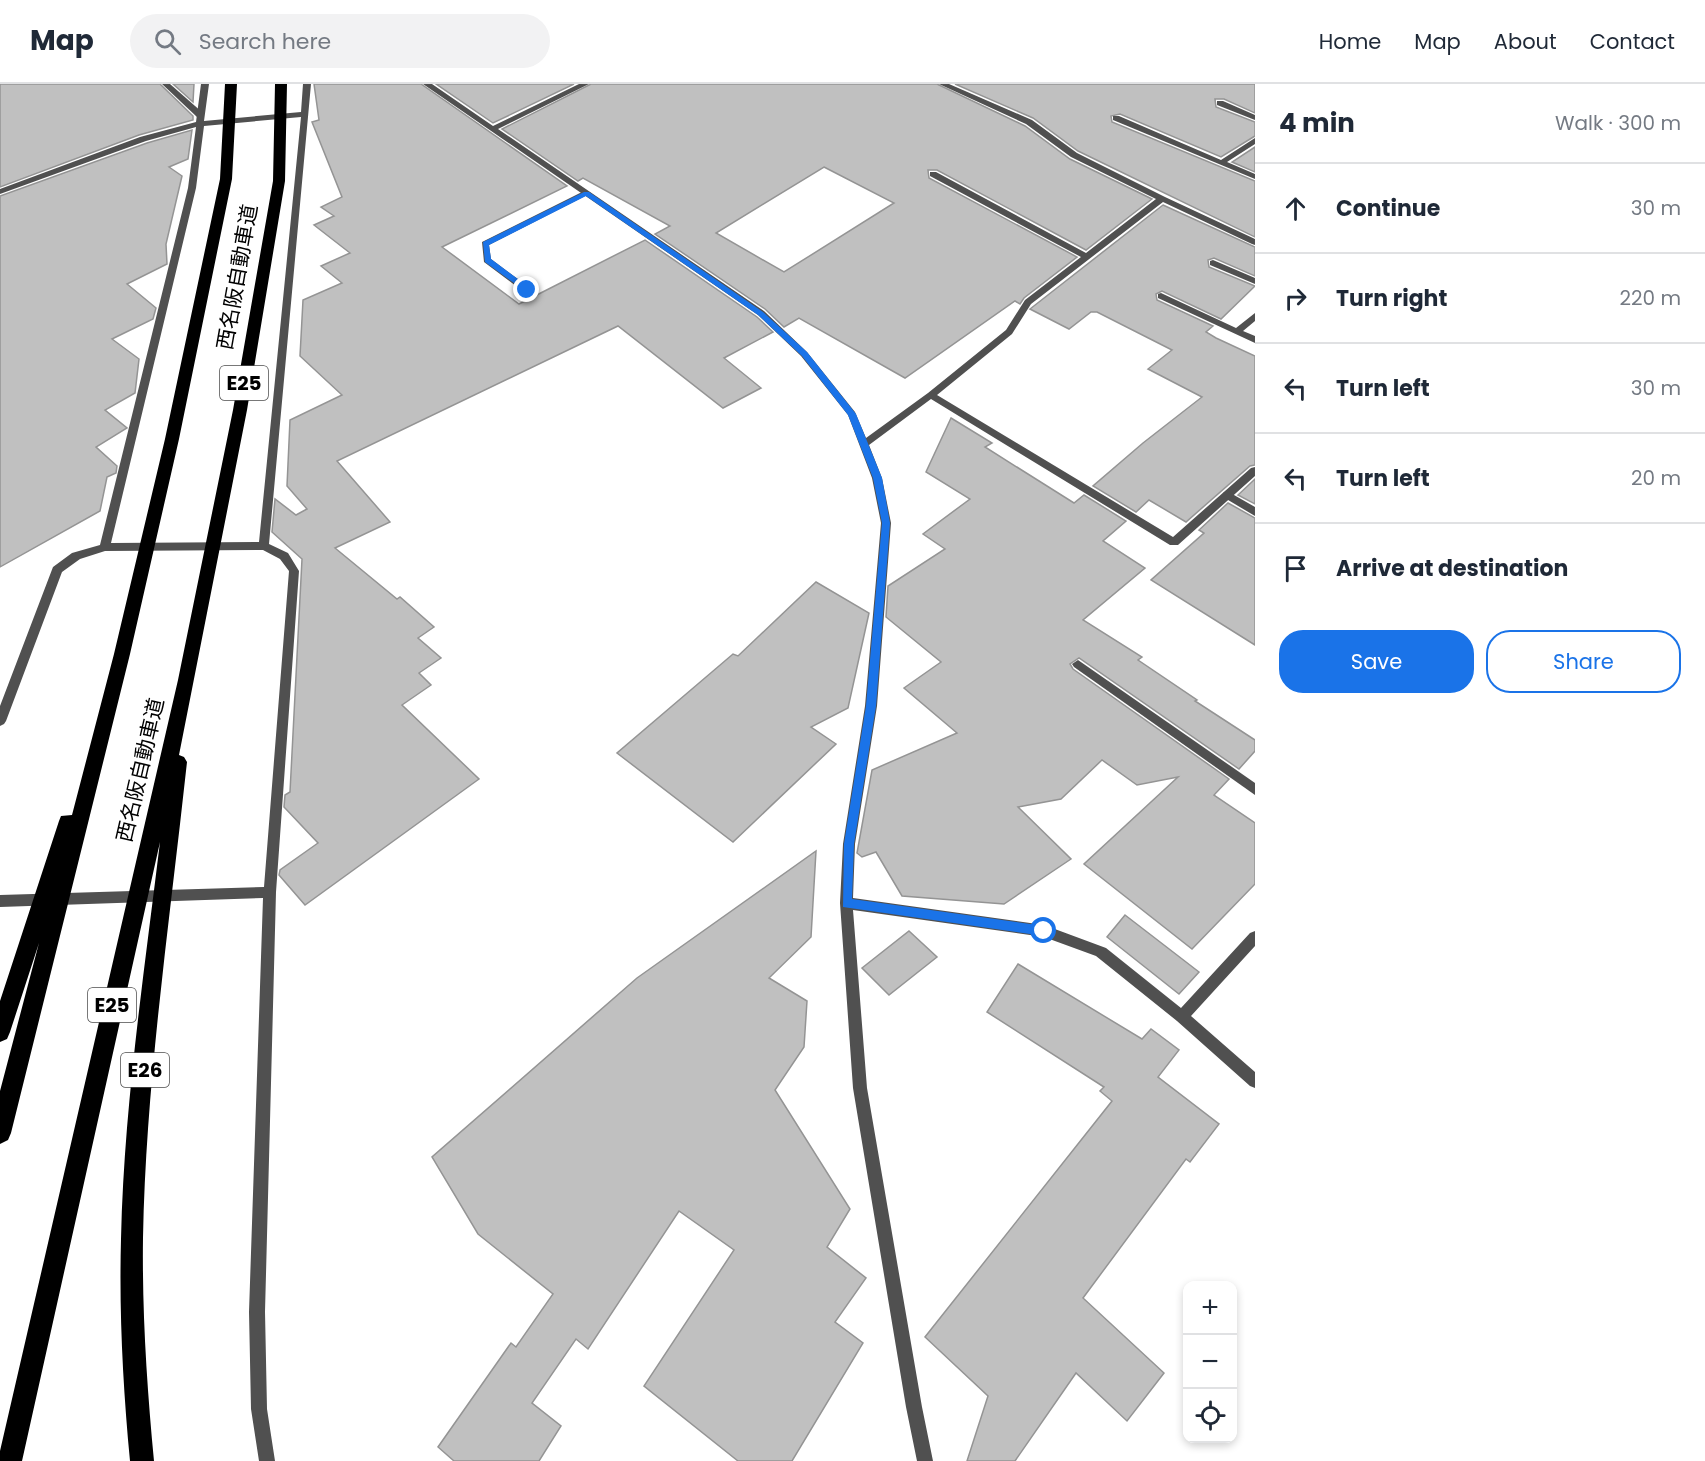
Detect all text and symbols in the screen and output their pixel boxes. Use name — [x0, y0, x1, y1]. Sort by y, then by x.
search box — [130, 14, 550, 68]
text: Map — [30, 21, 94, 60]
icon: search — [151, 25, 184, 58]
text: Search here — [199, 26, 331, 57]
text: Home — [1319, 27, 1381, 56]
text: Map — [1414, 27, 1461, 56]
text: About — [1494, 27, 1557, 56]
text: Contact — [1590, 27, 1675, 56]
text: 4 min — [1279, 105, 1355, 141]
text: Walk · 300 m — [1555, 109, 1681, 137]
icon: ahead — [1279, 192, 1312, 225]
text: Continue — [1336, 193, 1440, 224]
text: 30 m — [1631, 194, 1681, 222]
street label: 西名阪自動車道 — [210, 202, 264, 352]
route end — [513, 276, 539, 302]
icon: right — [1279, 282, 1312, 315]
text: Turn right — [1336, 283, 1447, 314]
text: 220 m — [1620, 284, 1681, 312]
road number: E25 — [220, 366, 268, 400]
icon: left — [1279, 372, 1312, 405]
text: Turn left — [1336, 373, 1430, 404]
text: 30 m — [1631, 374, 1681, 402]
icon: left — [1279, 462, 1312, 495]
text: Turn left — [1336, 463, 1430, 494]
text: 20 m — [1631, 464, 1681, 492]
icon: arrive — [1279, 552, 1312, 585]
text: Arrive at destination — [1336, 553, 1568, 584]
button: Save — [1279, 630, 1474, 693]
button: Share — [1486, 630, 1681, 693]
street label: 西名阪自動車道 — [109, 695, 171, 845]
route start — [1030, 917, 1056, 943]
road number: E25 — [88, 988, 136, 1022]
road number: E26 — [121, 1053, 169, 1087]
map controls — [1183, 1281, 1237, 1443]
button: + — [1183, 1281, 1237, 1335]
button: − — [1183, 1335, 1237, 1389]
button: locate — [1183, 1389, 1237, 1443]

